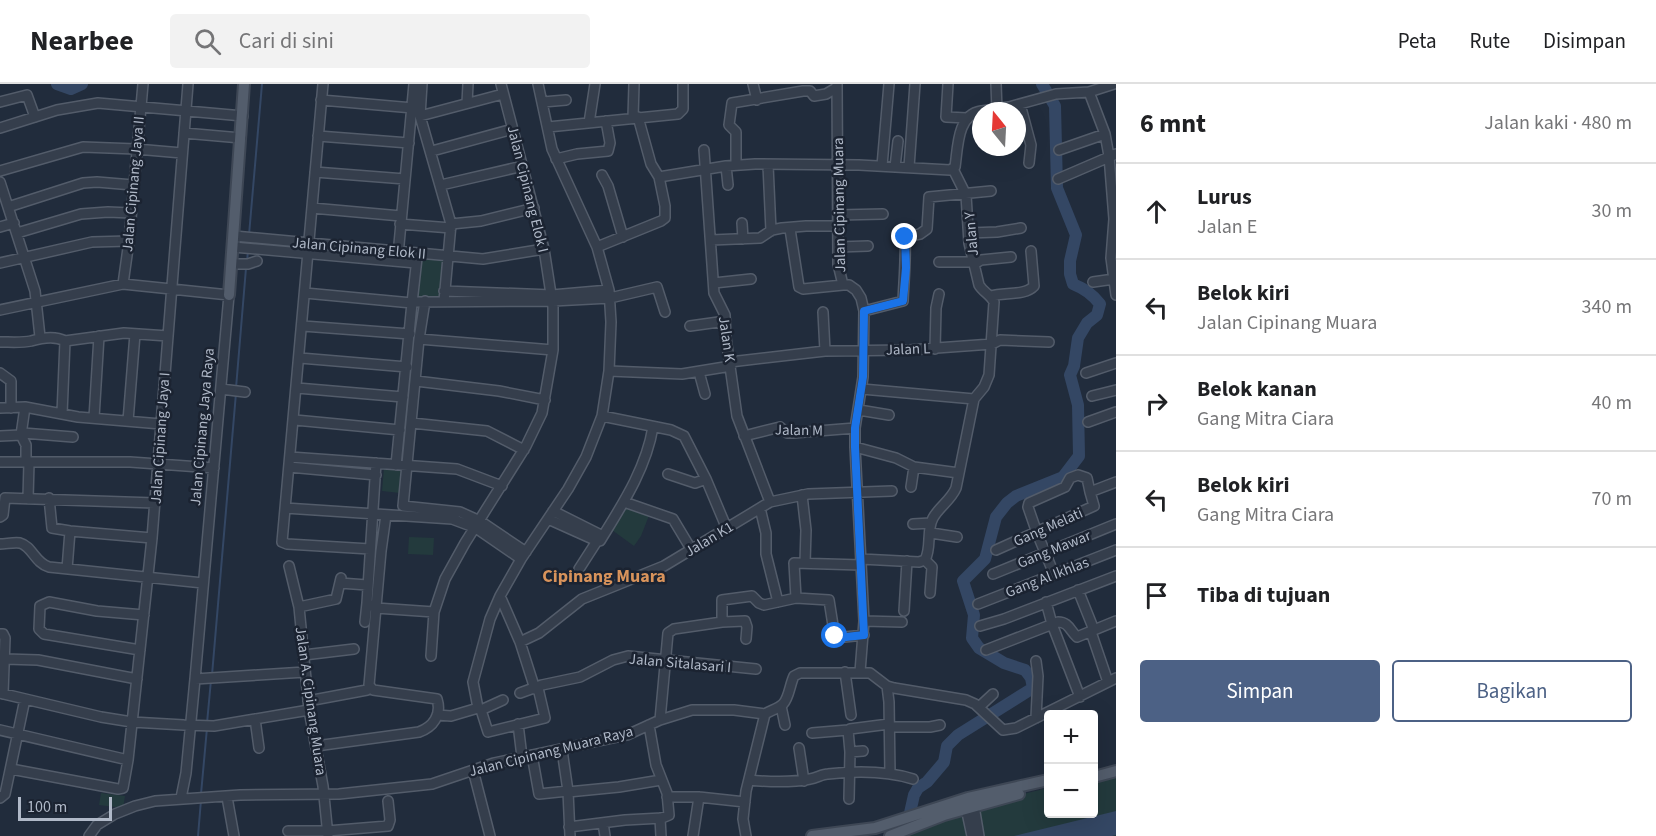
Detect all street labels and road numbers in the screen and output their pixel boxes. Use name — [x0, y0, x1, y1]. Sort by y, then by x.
street label: Jalan Cipinang Jaya II — [117, 115, 150, 253]
street label: Jalan Cipinang Elok I — [502, 123, 553, 255]
street label: Jalan Cipinang Muara — [828, 137, 851, 273]
street label: Jalan Y — [959, 210, 984, 257]
street label: Jalan Cipinang Elok II — [291, 232, 427, 265]
street label: Jalan K — [713, 315, 740, 364]
street label: Jalan L — [885, 338, 931, 361]
street label: Jalan Cipinang Jaya Raya — [185, 347, 220, 507]
street label: Jalan Cipinang Jaya I — [145, 371, 176, 505]
street label: Jalan M — [775, 420, 823, 441]
street label: Gang Melati — [1010, 503, 1086, 552]
street label: Jalan K1 — [681, 517, 738, 562]
street label: Gang Mawar — [1014, 525, 1095, 574]
street label: Gang Al Ikhlas — [1002, 552, 1092, 603]
street label: Jalan A. Cipinang Muara — [290, 625, 331, 777]
street label: Jalan Sitalasari I — [628, 649, 732, 678]
street label: Jalan Cipinang Muara Raya — [467, 721, 635, 782]

